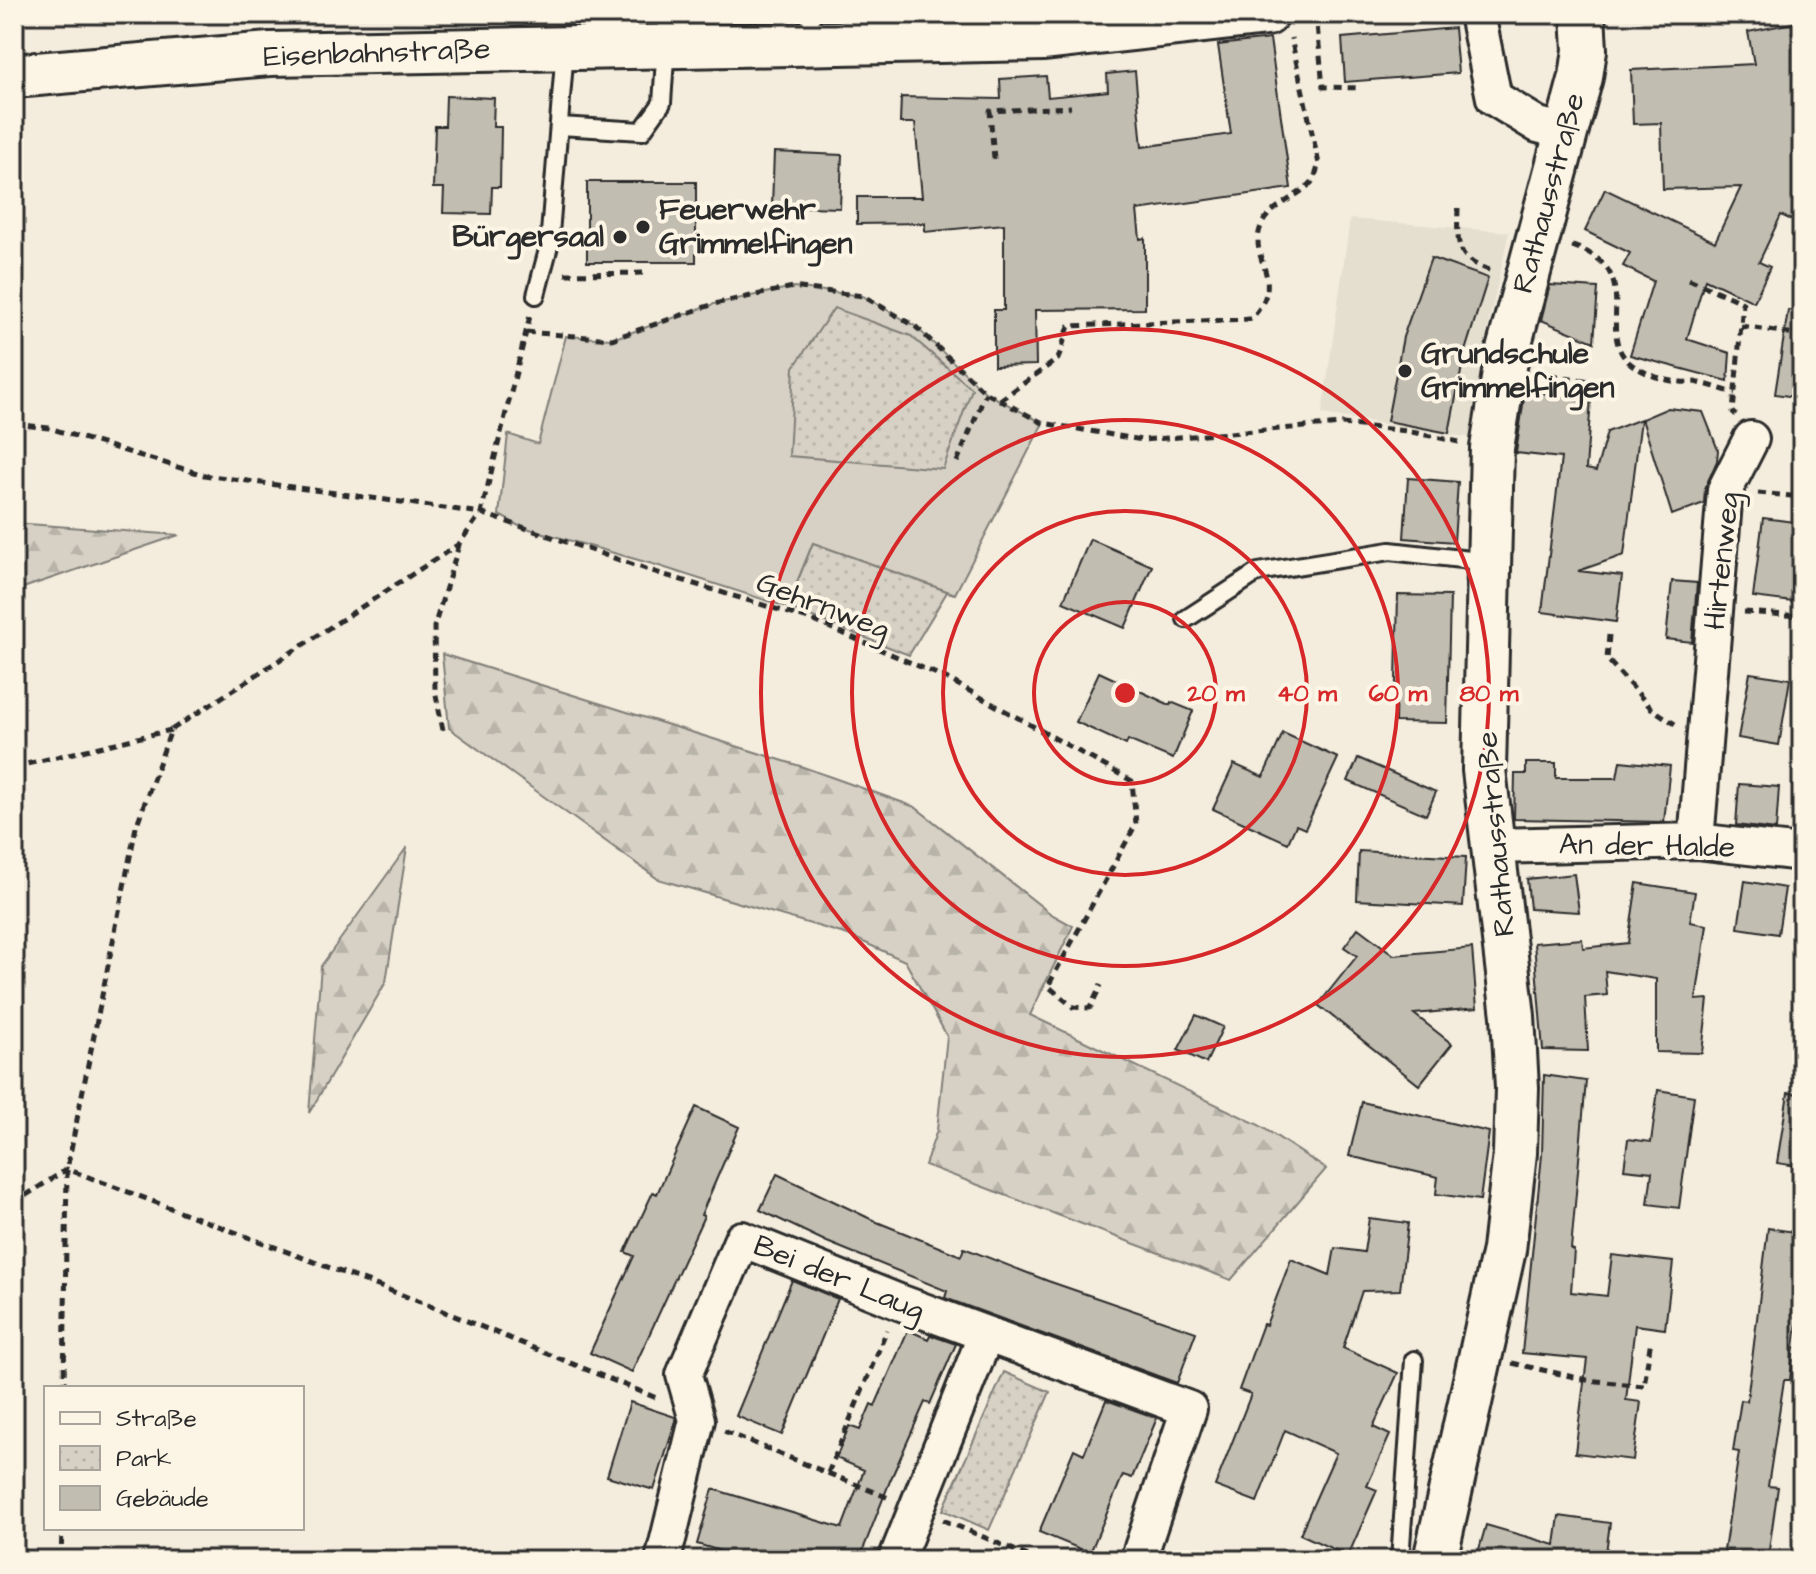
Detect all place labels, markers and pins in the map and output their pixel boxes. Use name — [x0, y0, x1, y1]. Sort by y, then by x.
place label: Feuerwehr Grimmelfingen — [659, 189, 853, 267]
place label: Bürgersaal — [452, 216, 604, 260]
marker: Feuerwehr Grimmelfingen — [634, 218, 652, 236]
marker: Bürgersaal — [611, 228, 629, 246]
place label: Grundschule Grimmelfingen — [1421, 333, 1615, 411]
marker: Grundschule Grimmelfingen — [1396, 362, 1414, 380]
centre of rings — [1111, 679, 1139, 707]

